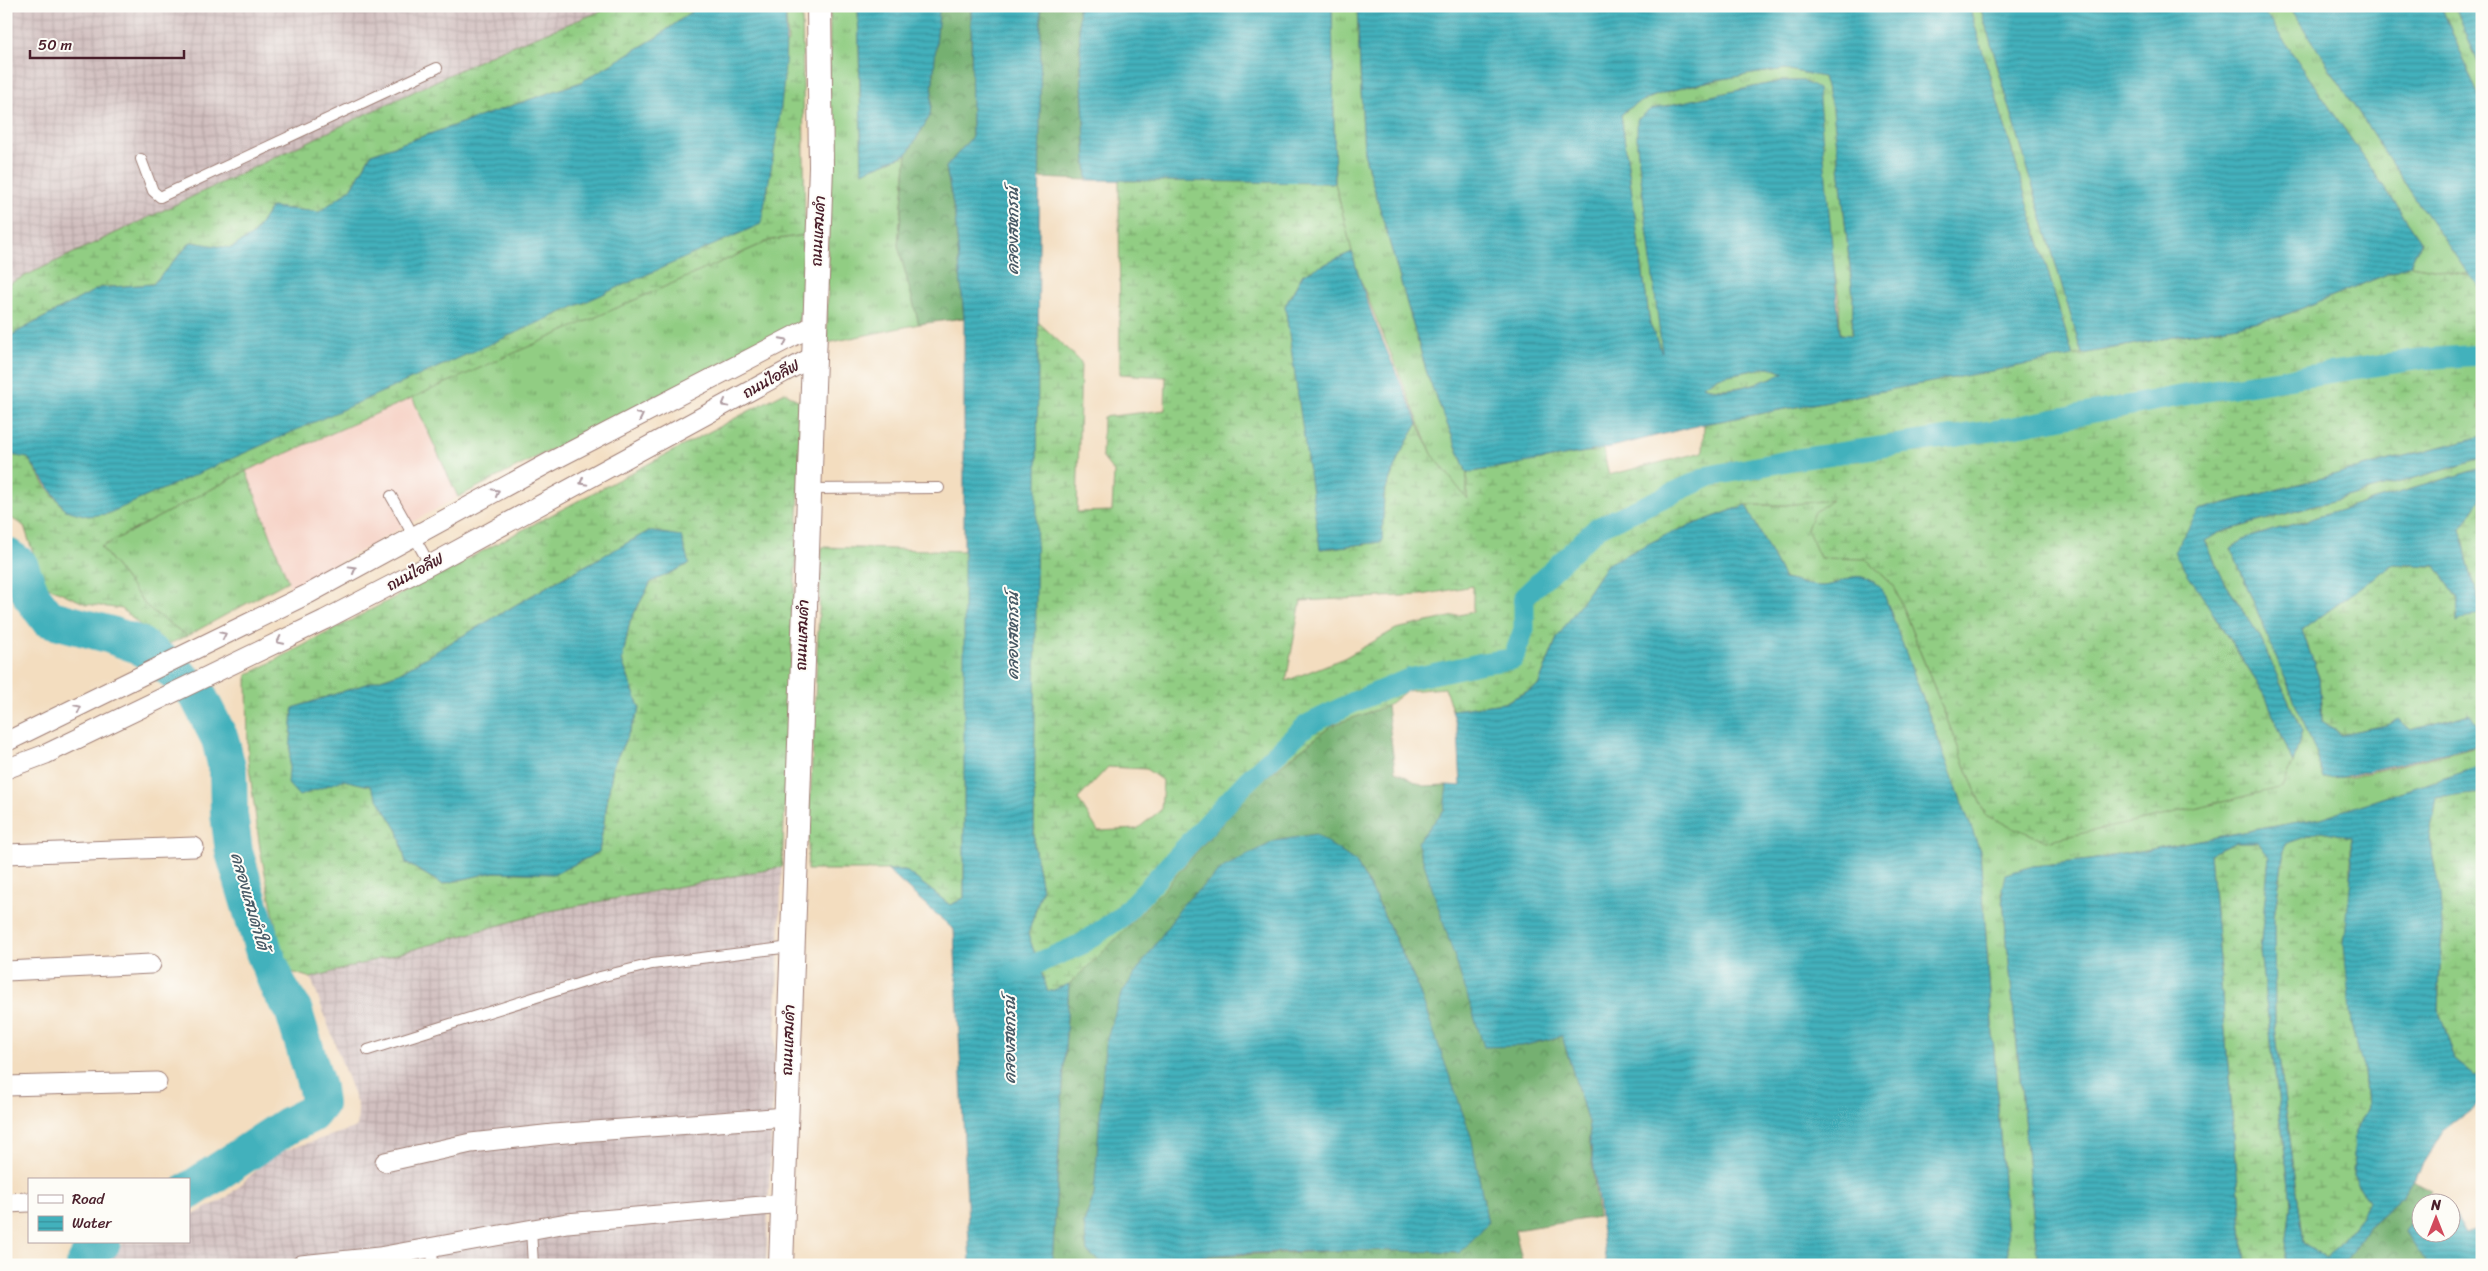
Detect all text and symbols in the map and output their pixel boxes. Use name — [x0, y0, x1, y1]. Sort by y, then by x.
scale bar — [30, 28, 184, 60]
text: 50 m — [38, 32, 73, 58]
water label: คลองสหกรณ์ — [998, 181, 1027, 275]
street label: ถนนแสมดำ — [803, 195, 833, 267]
one-way arrow — [779, 337, 788, 347]
street label: ถนนไอลีฟ — [738, 352, 805, 405]
one-way arrow — [722, 398, 731, 408]
one-way arrow — [634, 412, 643, 422]
one-way arrow — [579, 476, 588, 486]
one-way arrow — [491, 488, 500, 498]
street label: ถนนไอลีฟ — [382, 545, 449, 598]
one-way arrow — [348, 565, 357, 575]
water label: คลองสหกรณ์ — [998, 586, 1027, 680]
street label: ถนนแสมดำ — [788, 599, 816, 671]
one-way arrow — [218, 632, 227, 642]
one-way arrow — [276, 635, 285, 645]
one-way arrow — [73, 703, 82, 714]
water label: คลองแสมดำใต้ — [222, 849, 279, 959]
water label: คลองสหกรณ์ — [995, 990, 1024, 1084]
street label: ถนนแสมดำ — [774, 1004, 802, 1076]
legend — [28, 1178, 190, 1244]
text: Road — [72, 1186, 105, 1212]
text: N — [2430, 1193, 2441, 1218]
north arrow — [2410, 1194, 2460, 1244]
text: Water — [72, 1210, 112, 1236]

